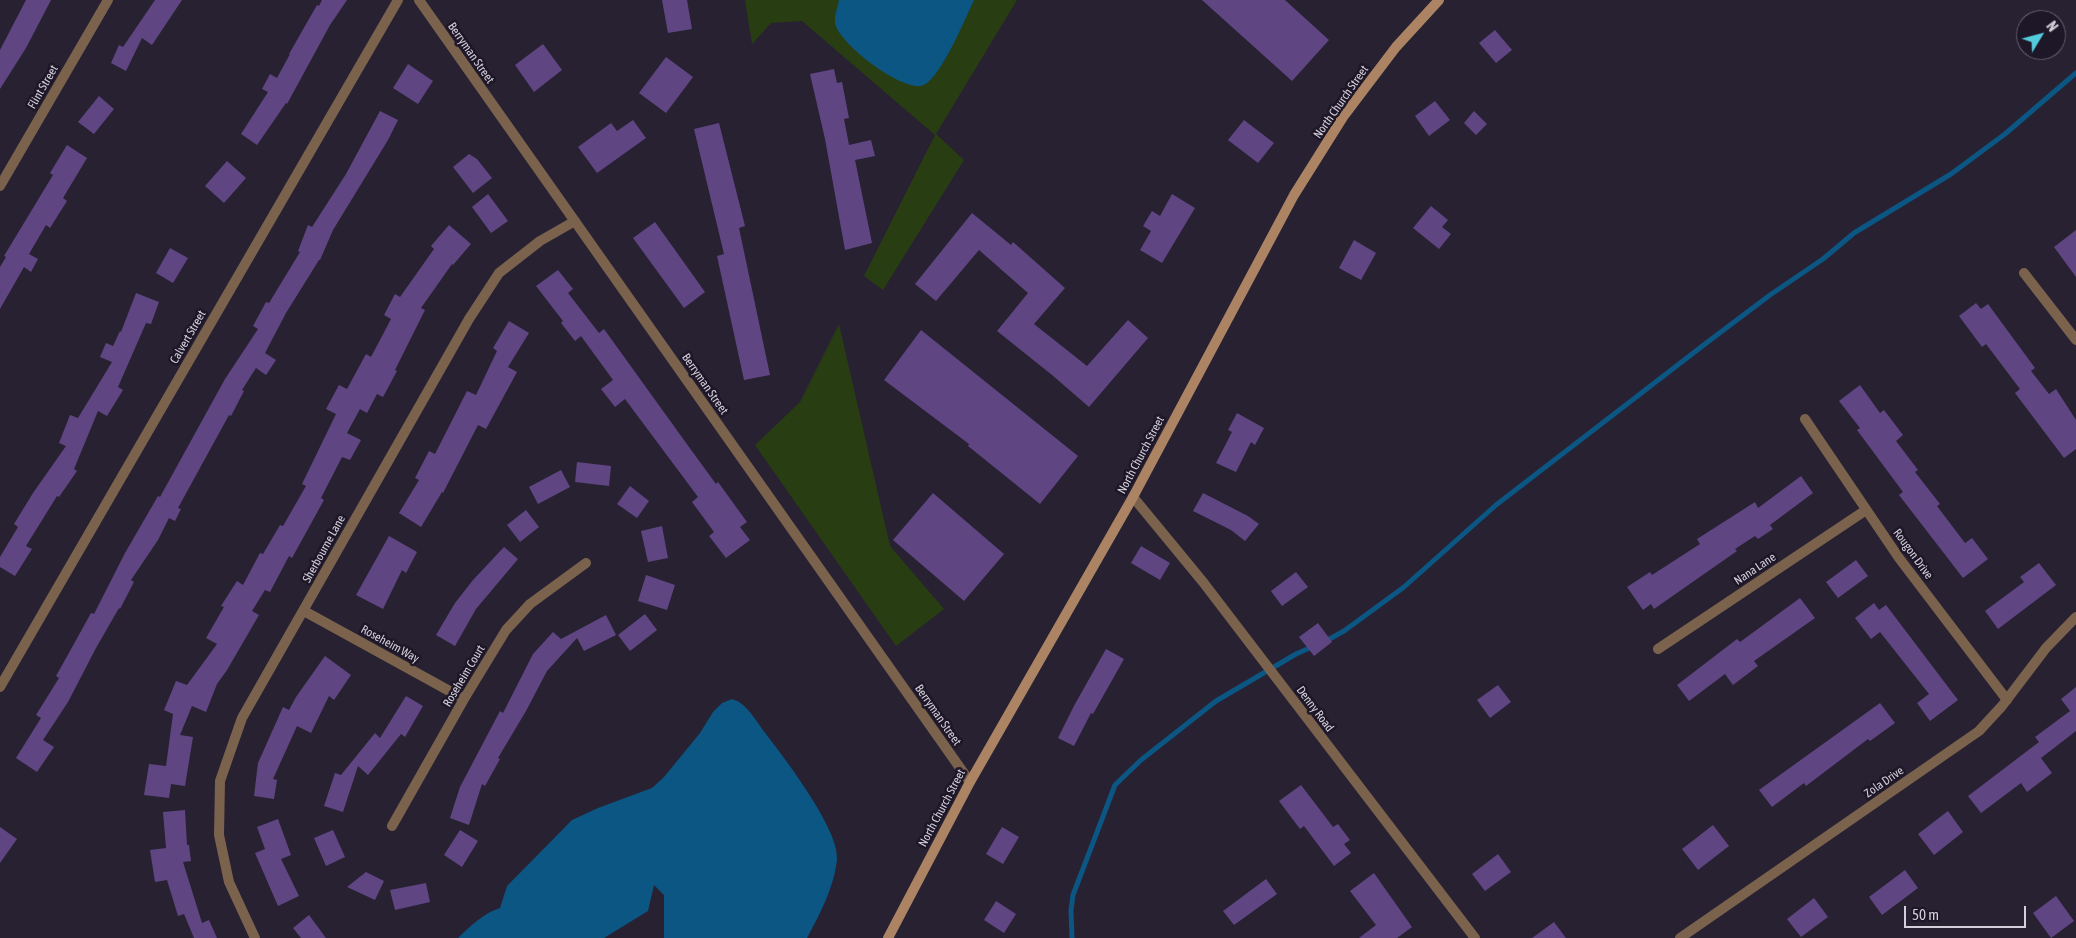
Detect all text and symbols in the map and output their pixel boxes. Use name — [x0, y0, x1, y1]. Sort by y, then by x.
north arrow — [2016, 10, 2066, 60]
text: N — [2043, 18, 2061, 35]
street label: Berryman Street — [445, 20, 497, 86]
street label: Flint Street — [25, 63, 61, 111]
street label: North Church Street — [1310, 63, 1372, 141]
street label: Calvert Street — [167, 308, 209, 366]
street label: Berryman Street — [679, 351, 731, 417]
street label: North Church Street — [1114, 414, 1168, 496]
street label: Sherbourne Lane — [300, 513, 348, 585]
street label: Rougon Drive — [1890, 526, 1936, 582]
street label: Nana Lane — [1731, 550, 1779, 588]
street label: Roseheim Way — [358, 622, 422, 666]
street label: Roseheim Court — [440, 643, 488, 709]
street label: Berryman Street — [912, 682, 964, 748]
street label: Denny Road — [1293, 683, 1337, 735]
street label: Zola Drive — [1862, 763, 1906, 801]
street label: North Church Street — [915, 767, 969, 849]
scale bar — [1906, 896, 2028, 928]
text: 50 m — [1912, 906, 1939, 923]

